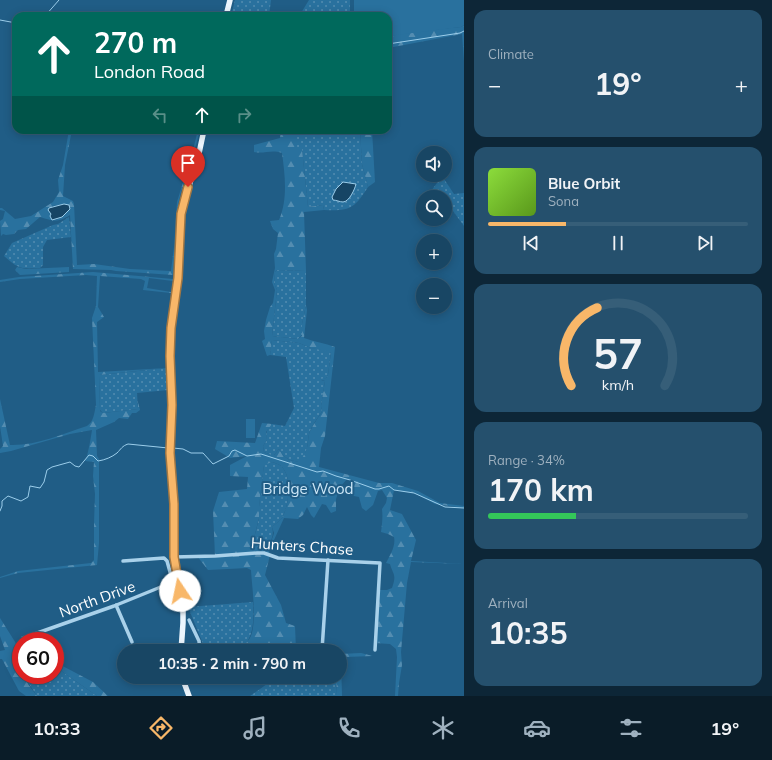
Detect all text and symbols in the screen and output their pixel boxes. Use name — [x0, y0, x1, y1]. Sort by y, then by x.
text: 270 m — [94, 25, 177, 60]
icon: ahead — [28, 28, 80, 80]
text: Climate — [488, 46, 534, 62]
text: London Road — [94, 60, 205, 83]
text: 19° — [594, 65, 642, 103]
text: − — [488, 71, 501, 99]
text: + — [735, 71, 748, 99]
icon: left — [149, 104, 171, 126]
icon: ahead — [191, 104, 213, 126]
icon: right — [233, 104, 255, 126]
pin — [171, 146, 205, 187]
map controls — [416, 146, 452, 314]
button: sound — [416, 146, 452, 182]
icon: arrive — [177, 152, 199, 174]
text: Blue Orbit — [548, 174, 620, 193]
button: search — [416, 190, 452, 226]
text: Sona — [548, 193, 579, 209]
icon: previous — [520, 232, 542, 254]
icon: pause — [607, 232, 629, 254]
icon: next — [694, 232, 716, 254]
button: + — [416, 234, 452, 270]
button: − — [416, 278, 452, 314]
text: 57 — [593, 327, 643, 379]
text: km/h — [602, 376, 634, 394]
text: Range · 34% — [488, 452, 565, 468]
text: 170 km — [488, 471, 594, 509]
park label: Bridge Wood — [262, 479, 354, 498]
street label: Hunters Chase — [250, 533, 354, 559]
position arrow — [159, 570, 201, 612]
street label: North Drive — [56, 576, 138, 622]
text: Arrival — [488, 595, 528, 611]
text: 10:35 — [488, 614, 567, 652]
speed limit sign: 60 — [12, 632, 64, 684]
text: 10:35 · 2 min · 790 m — [158, 654, 306, 673]
icon: directions — [147, 714, 175, 742]
icon: music — [241, 714, 269, 742]
icon: phone — [335, 714, 363, 742]
icon: climate — [429, 714, 457, 742]
icon: car — [523, 714, 551, 742]
icon: filters — [617, 714, 645, 742]
text: 10:33 — [33, 717, 81, 740]
text: 19° — [711, 717, 739, 740]

